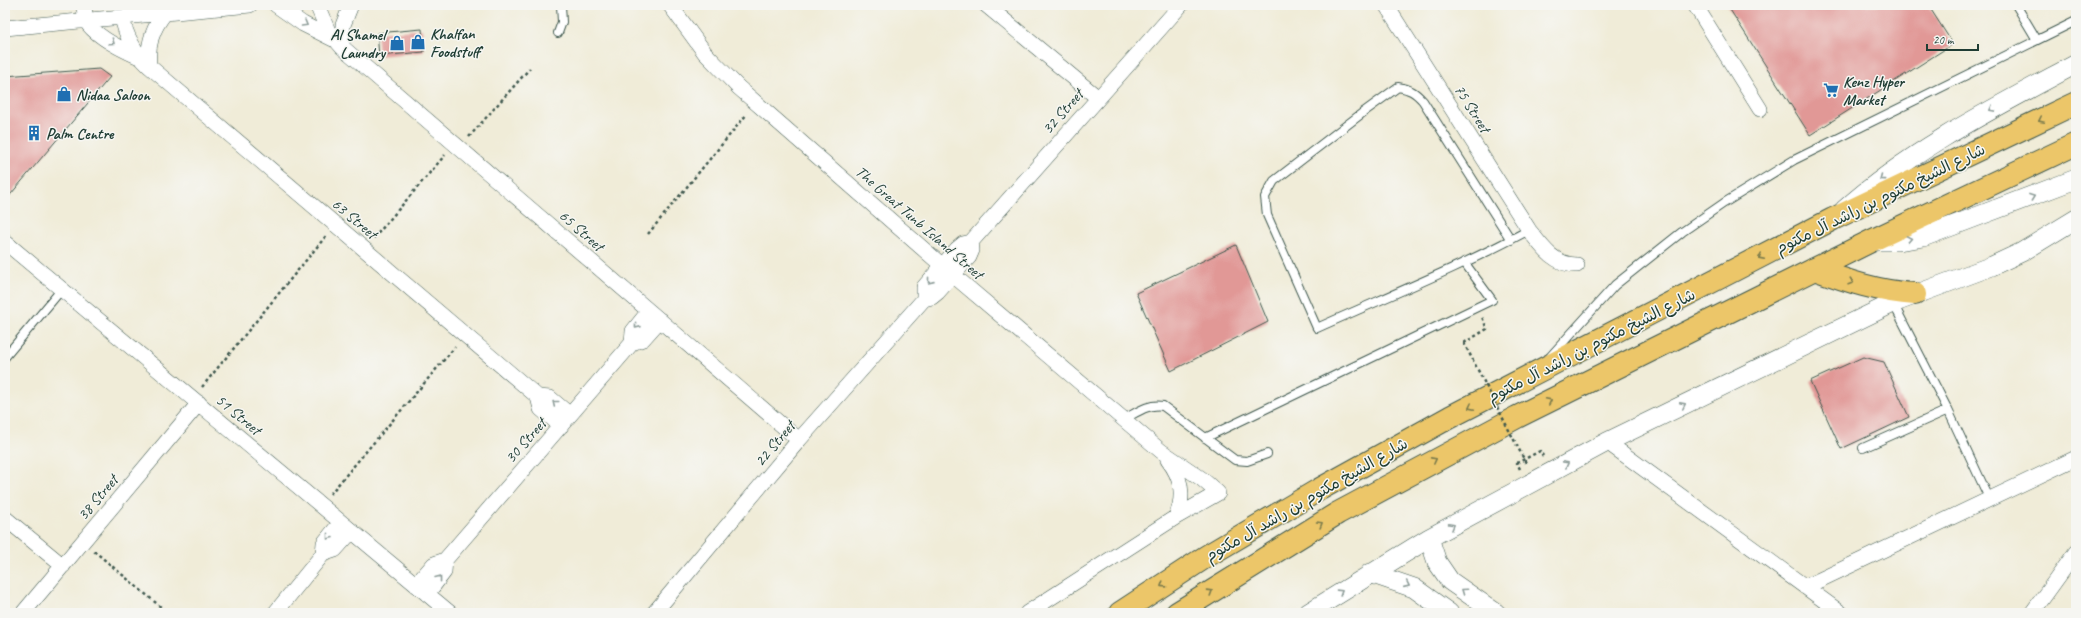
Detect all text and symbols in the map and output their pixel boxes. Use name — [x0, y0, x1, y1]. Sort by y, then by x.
one-way arrow — [301, 20, 308, 27]
place label: Khalfan Foodstuff — [430, 24, 484, 62]
place label: Al Shamel Laundry — [330, 25, 388, 63]
scale bar — [1927, 26, 1978, 52]
text: 20 m — [1933, 32, 1955, 48]
shop icon: Khalfan Foodstuff — [409, 33, 427, 51]
shop icon: Al Shamel Laundry — [388, 34, 406, 52]
one-way arrow — [108, 37, 115, 45]
place label: Kenz Hyper Market — [1843, 72, 1906, 110]
street label: 75 Street — [1450, 81, 1496, 139]
supermarket icon: Kenz Hyper Market — [1822, 81, 1840, 99]
street label: 32 Street — [1038, 83, 1089, 138]
shop icon: Nidaa Saloon — [55, 85, 73, 103]
place label: Nidaa Saloon — [76, 85, 151, 105]
one-way arrow — [1989, 105, 1996, 112]
one-way arrow — [2038, 115, 2045, 123]
building icon: Palm Centre — [25, 124, 43, 142]
place label: Palm Centre — [46, 124, 115, 144]
street label: شارع الشيخ مكتوم بن راشد آل مكتوم — [1772, 139, 1990, 260]
street label: The Great Tunb Island Street — [851, 162, 989, 286]
one-way arrow — [1879, 173, 1886, 181]
street label: 63 Street — [328, 194, 383, 245]
one-way arrow — [2029, 194, 2036, 202]
street label: 65 Street — [555, 206, 610, 257]
one-way arrow — [1906, 236, 1913, 244]
one-way arrow — [1758, 252, 1765, 260]
one-way arrow — [927, 276, 934, 283]
one-way arrow — [1847, 277, 1854, 286]
street label: شارع الشيخ مكتوم بن راشد آل مكتوم — [1484, 285, 1700, 409]
one-way arrow — [635, 321, 642, 328]
street label: 51 Street — [212, 390, 267, 441]
one-way arrow — [1545, 398, 1552, 405]
one-way arrow — [553, 401, 560, 408]
one-way arrow — [1468, 402, 1475, 409]
one-way arrow — [1678, 402, 1686, 410]
street label: 30 Street — [501, 412, 552, 467]
street label: 22 Street — [750, 415, 801, 470]
street label: شارع الشيخ مكتوم بن راشد آل مكتوم — [1201, 433, 1413, 568]
one-way arrow — [1429, 457, 1437, 465]
one-way arrow — [1562, 461, 1570, 468]
street label: 38 Street — [73, 469, 124, 524]
one-way arrow — [1316, 521, 1323, 528]
one-way arrow — [1448, 523, 1455, 530]
one-way arrow — [326, 532, 333, 539]
one-way arrow — [435, 576, 442, 583]
one-way arrow — [1160, 580, 1167, 588]
one-way arrow — [1402, 580, 1410, 588]
one-way arrow — [1206, 589, 1213, 597]
one-way arrow — [1461, 589, 1468, 596]
one-way arrow — [1336, 590, 1343, 597]

